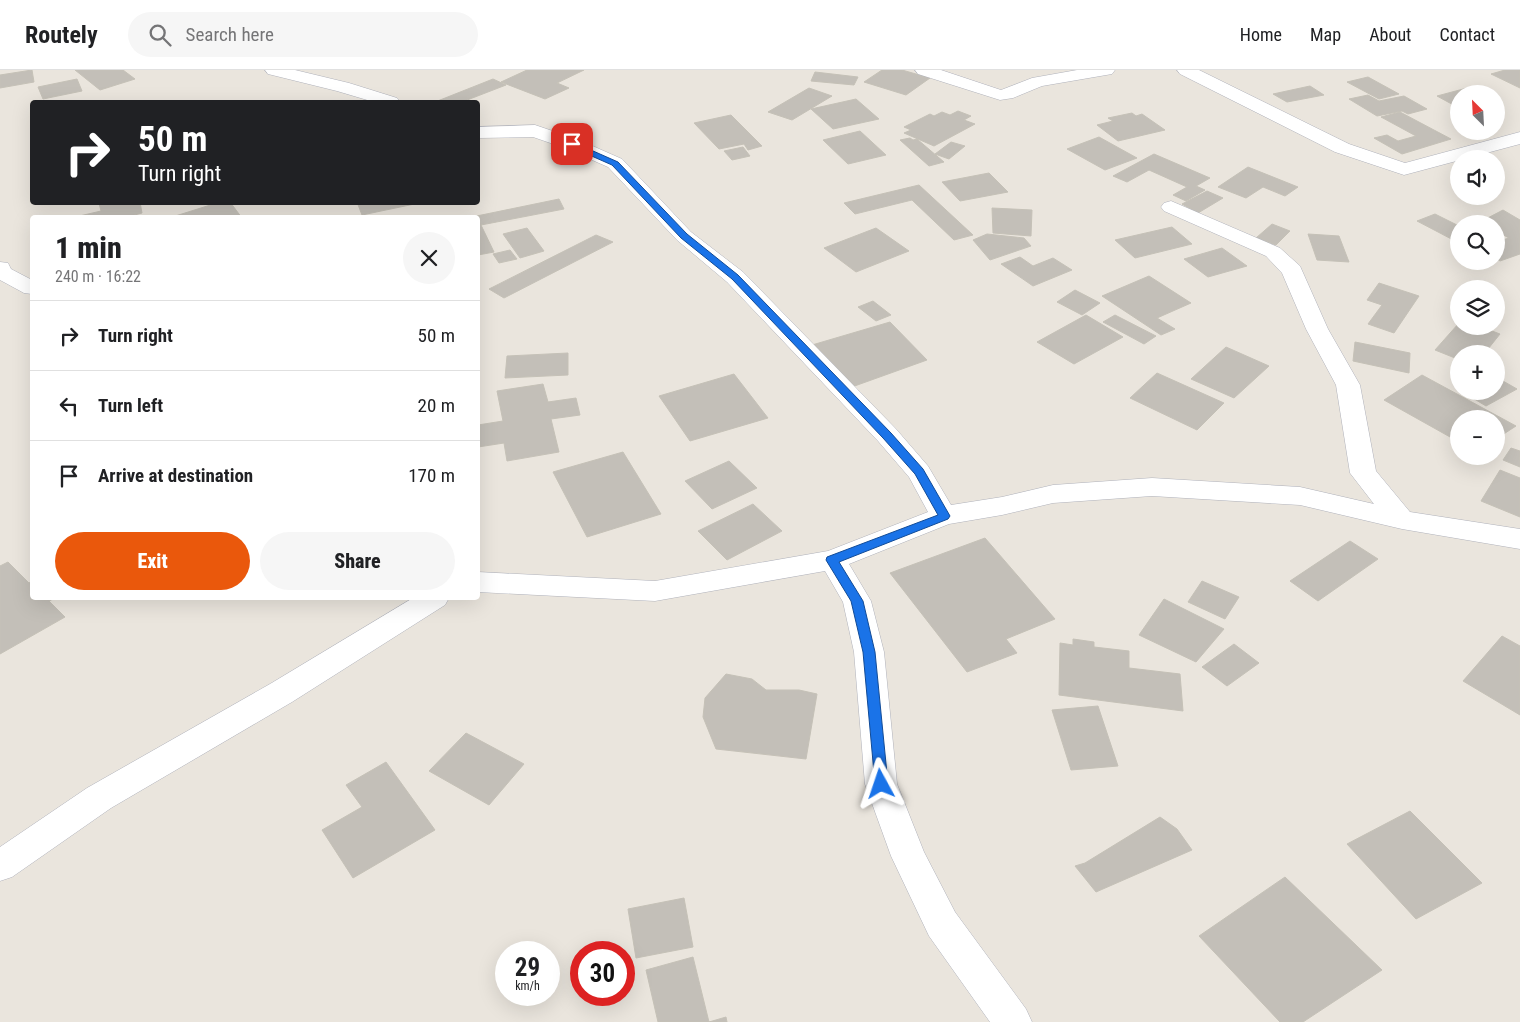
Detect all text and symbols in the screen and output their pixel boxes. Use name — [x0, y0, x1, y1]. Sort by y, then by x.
search box — [128, 12, 478, 57]
text: Routely — [25, 21, 98, 49]
icon: search — [146, 21, 174, 49]
text: Search here — [186, 23, 274, 46]
text: Home — [1240, 24, 1282, 45]
text: Map — [1310, 24, 1341, 45]
text: About — [1369, 24, 1411, 45]
text: Contact — [1439, 24, 1495, 45]
north arrow — [1450, 85, 1505, 140]
map controls — [1450, 85, 1505, 465]
text: 50 m — [138, 119, 207, 160]
icon: right — [55, 120, 120, 185]
pin — [551, 123, 593, 165]
icon: arrive — [558, 130, 586, 158]
button: sound — [1450, 150, 1505, 205]
text: Turn right — [138, 161, 221, 186]
button: search — [1450, 215, 1505, 270]
text: 1 min — [55, 230, 122, 265]
button: close — [403, 232, 455, 284]
text: 240 m · 16:22 — [55, 267, 141, 286]
button: layers — [1450, 280, 1505, 335]
icon: right — [55, 322, 83, 350]
text: Turn right — [98, 324, 173, 347]
text: 50 m — [418, 324, 455, 347]
button: + — [1450, 345, 1505, 400]
icon: left — [55, 392, 83, 420]
text: Turn left — [98, 394, 163, 417]
text: 20 m — [418, 394, 455, 417]
button: − — [1450, 410, 1505, 465]
icon: arrive — [55, 462, 83, 490]
text: Arrive at destination — [98, 464, 253, 487]
text: 170 m — [408, 464, 455, 487]
button: Exit — [55, 532, 250, 590]
button: Share — [260, 532, 455, 590]
position arrow — [854, 757, 906, 809]
speed limit sign: 30 — [570, 941, 635, 1006]
text: 29 — [515, 953, 540, 982]
text: km/h — [515, 979, 540, 993]

